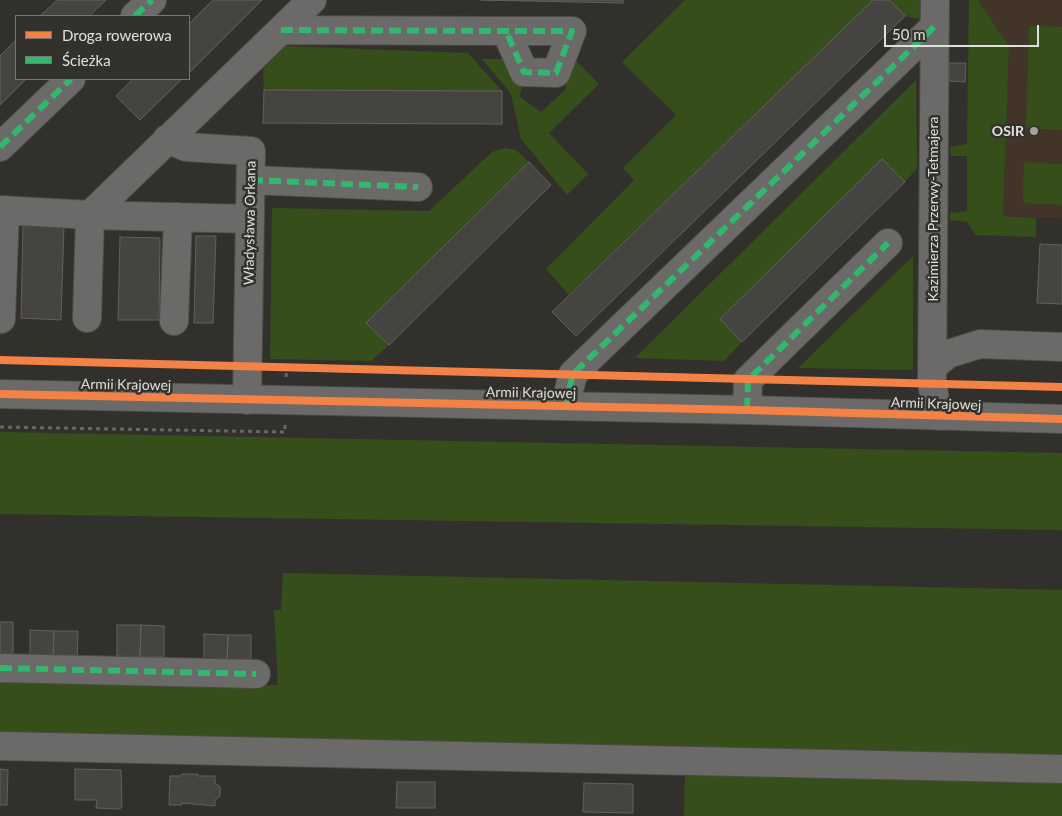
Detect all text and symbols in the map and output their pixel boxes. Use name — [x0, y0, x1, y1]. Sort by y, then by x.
legend — [15, 15, 190, 80]
scale bar — [887, 15, 1042, 47]
text: 50 m — [892, 25, 926, 43]
text: Droga rowerowa — [62, 26, 172, 44]
text: Ścieżka — [62, 51, 111, 69]
street label: Kazimierza Przerwy-Tetmajera — [925, 117, 941, 301]
place label: OSIR — [992, 123, 1024, 139]
marker: OSIR — [1028, 125, 1040, 137]
street label: Władysława Orkana — [241, 161, 259, 285]
street label: Armii Krajowej — [81, 376, 171, 394]
street label: Armii Krajowej — [486, 384, 576, 402]
street label: Armii Krajowej — [891, 394, 981, 414]

